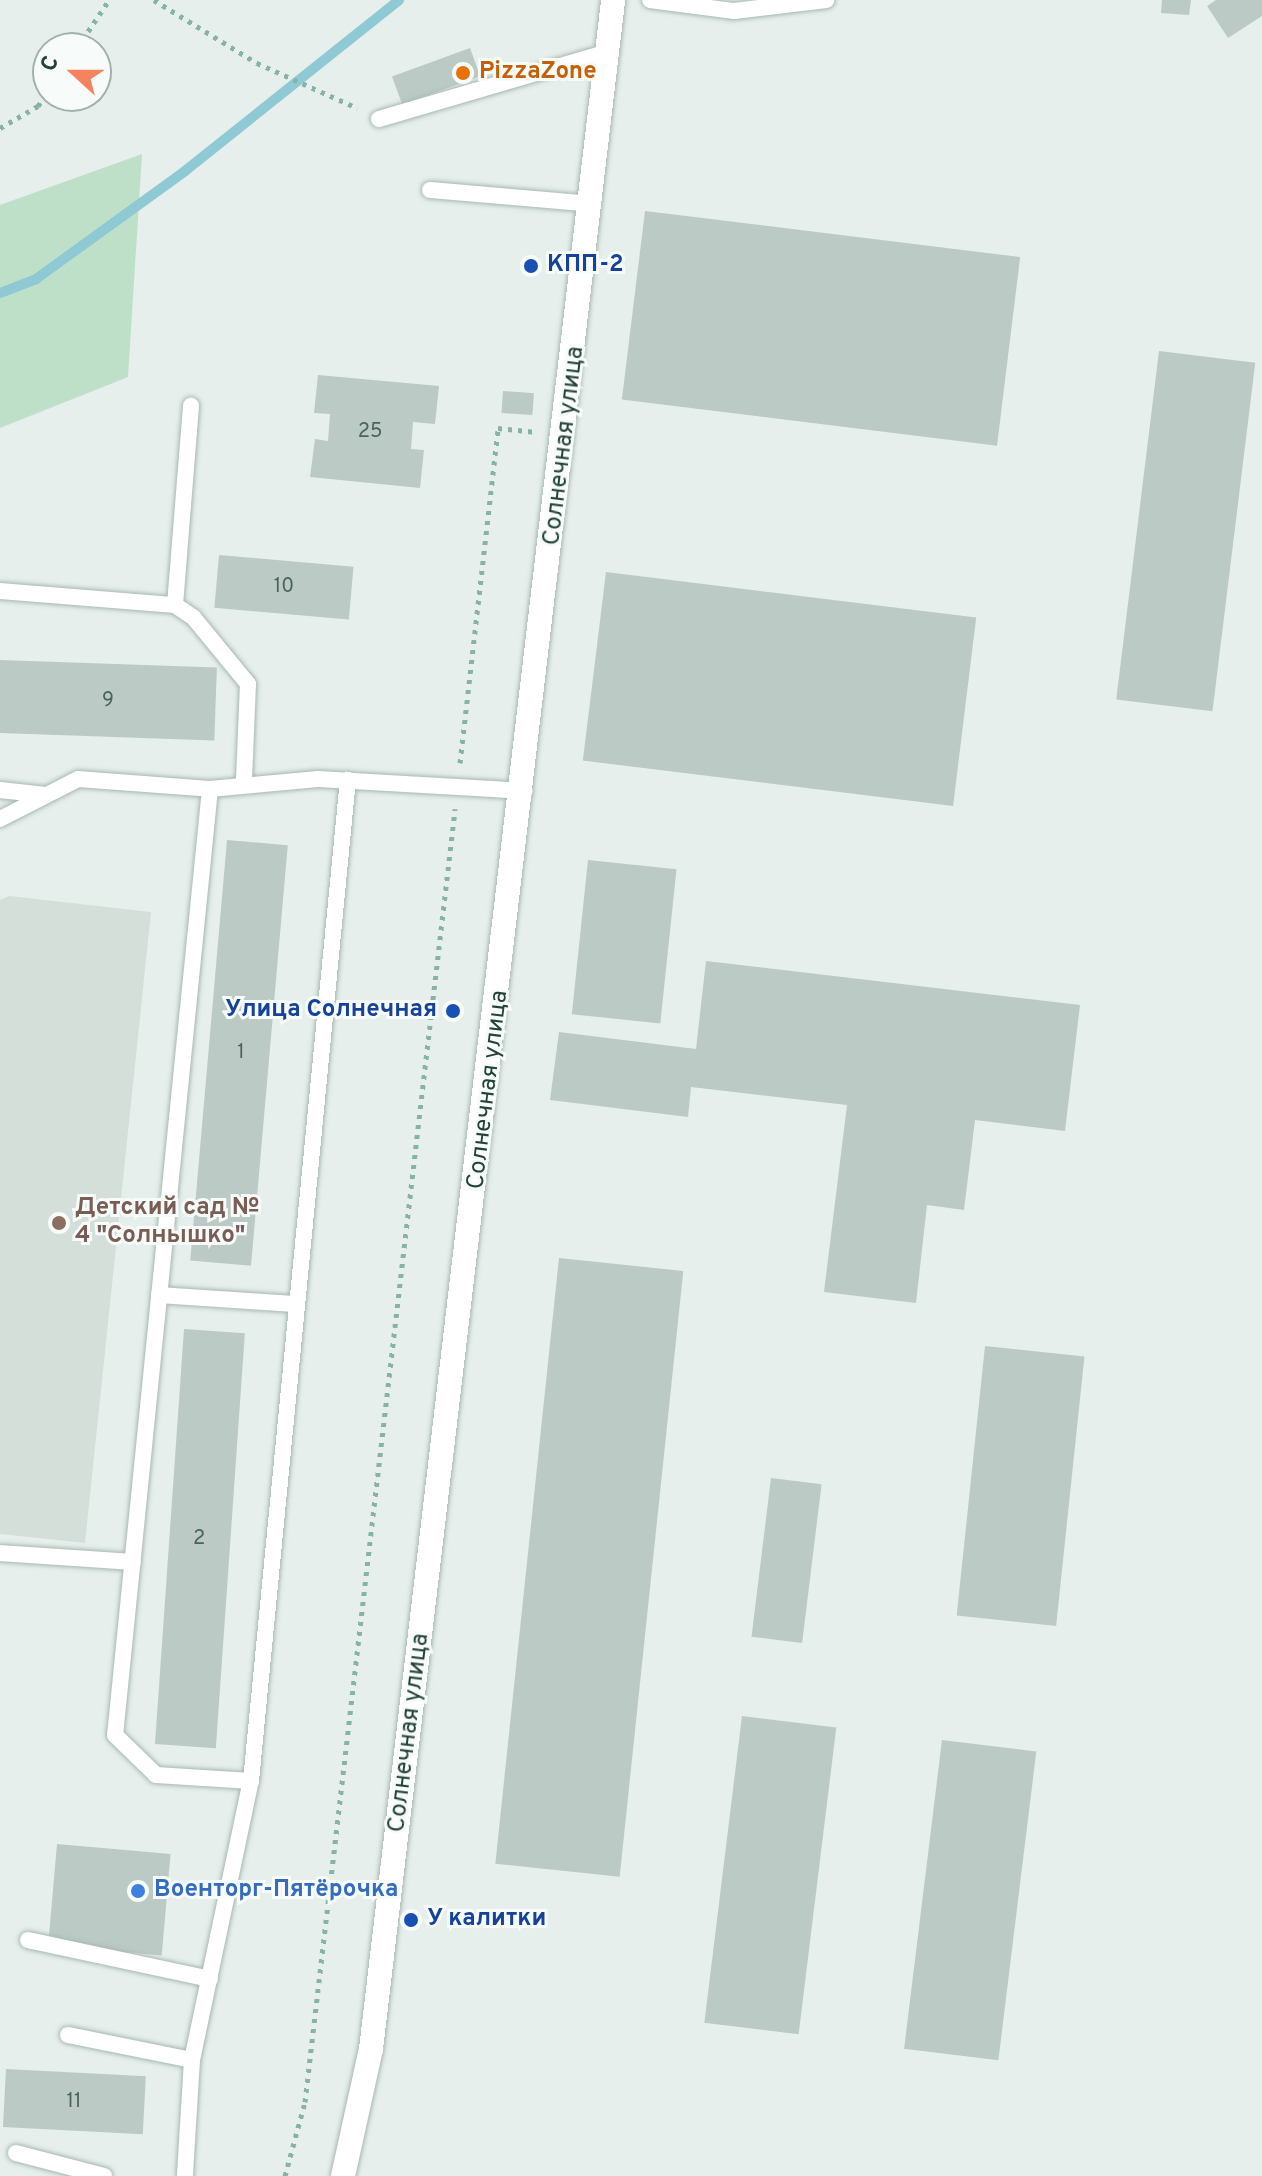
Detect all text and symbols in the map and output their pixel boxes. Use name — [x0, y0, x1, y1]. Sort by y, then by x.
north arrow — [32, 32, 112, 112]
text: С — [36, 53, 66, 75]
place label: PizzaZone — [479, 59, 597, 87]
marker: PizzaZone — [454, 64, 472, 82]
place label: КПП-2 — [547, 252, 624, 280]
marker: КПП-2 — [522, 257, 540, 275]
street label: Солнечная улица — [538, 345, 592, 547]
house number: 25 — [358, 420, 382, 444]
house number: 10 — [274, 575, 294, 599]
house number: 9 — [102, 689, 114, 713]
street label: Солнечная улица — [462, 989, 516, 1191]
place label: Улица Солнечная — [225, 997, 437, 1025]
marker: Улица Солнечная — [444, 1002, 462, 1020]
house number: 1 — [237, 1041, 245, 1065]
place label: Детский сад № 4 "Солнышко" — [75, 1195, 259, 1251]
marker: Детский сад № 4 "Солнышко" — [50, 1214, 68, 1232]
house number: 2 — [193, 1527, 205, 1551]
street label: Солнечная улица — [383, 1632, 437, 1834]
place label: Военторг-Пятёрочка — [154, 1877, 398, 1905]
marker: Военторг-Пятёрочка — [129, 1882, 147, 1900]
place label: У калитки — [427, 1906, 547, 1934]
marker: У калитки — [402, 1911, 420, 1929]
house number: 11 — [67, 2090, 81, 2114]

